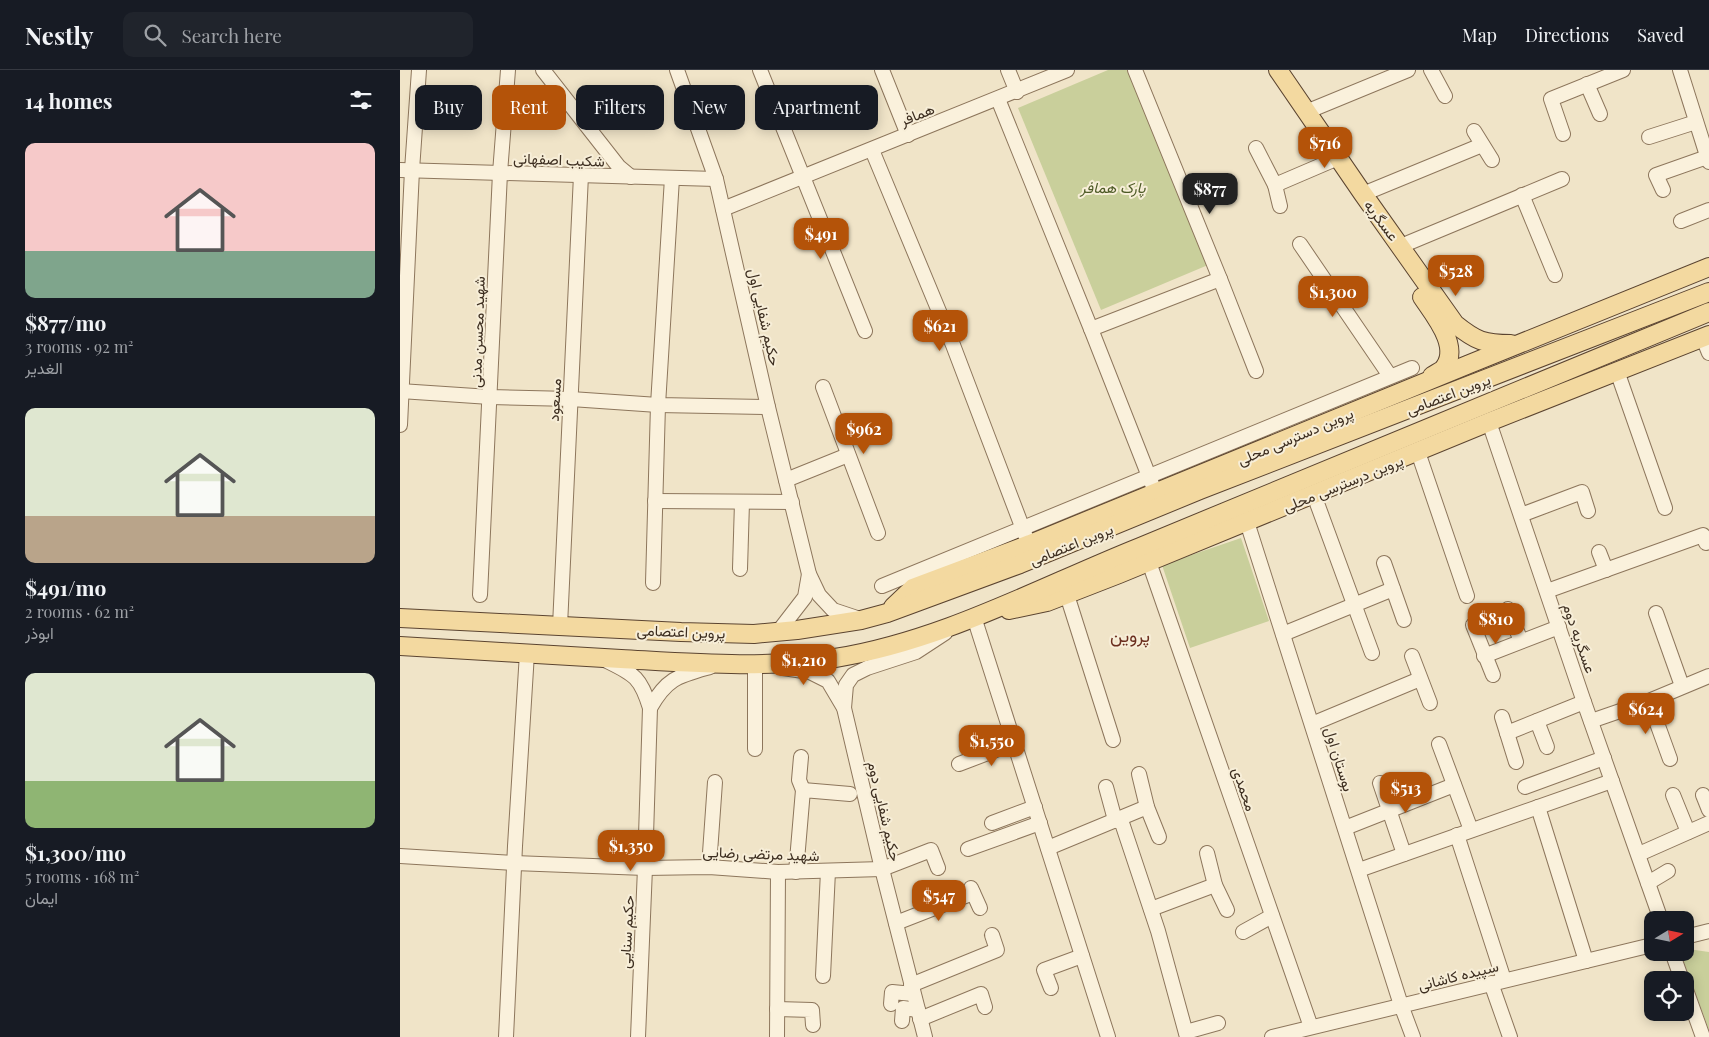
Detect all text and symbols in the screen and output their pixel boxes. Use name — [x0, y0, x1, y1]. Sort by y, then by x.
search box — [123, 12, 473, 57]
text: Nestly — [25, 19, 93, 51]
icon: search — [141, 21, 169, 49]
text: Search here — [181, 22, 282, 48]
text: Map — [1462, 23, 1497, 47]
text: Directions — [1525, 23, 1609, 47]
text: Saved — [1637, 23, 1684, 47]
chip: Buy — [415, 85, 482, 130]
chip: Rent — [492, 85, 566, 130]
chip: Filters — [576, 85, 664, 130]
chip: New — [674, 85, 745, 130]
chip: Apartment — [755, 85, 878, 130]
text: 14 homes — [25, 86, 112, 114]
icon: filters — [347, 86, 375, 114]
street label: همافر — [896, 98, 937, 130]
pin: $716 — [1295, 126, 1355, 169]
text: $716 — [1309, 132, 1341, 153]
street label: شکیب اصفهانی — [513, 147, 605, 172]
pin: $877 — [1180, 172, 1240, 215]
icon: home — [155, 175, 245, 265]
park label: پارک همافر — [1080, 177, 1146, 198]
text: $877 — [1194, 178, 1226, 199]
street label: عسگریه — [1360, 195, 1404, 245]
pin: $491 — [791, 218, 851, 260]
text: $491 — [805, 223, 837, 244]
pin: $528 — [1426, 254, 1486, 297]
text: $528 — [1439, 260, 1473, 281]
street label: حکیم شفایی اول — [743, 266, 786, 368]
street label: شهید محسن مدنی — [465, 276, 490, 388]
pin: $1,300 — [1292, 276, 1374, 318]
text: $1,300 — [1309, 281, 1357, 302]
text: $877/mo — [25, 308, 106, 336]
pin: $621 — [910, 310, 970, 352]
text: $621 — [924, 315, 956, 336]
text: 3 rooms · 92 m² — [25, 336, 134, 357]
text: الغدیر — [25, 357, 63, 378]
street label: پروین اعتصامی — [1403, 369, 1493, 420]
street label: مسعود — [543, 378, 565, 422]
street label: پروین دسترسی محلی — [1234, 403, 1356, 470]
pin: $962 — [834, 412, 894, 455]
text: $962 — [846, 418, 882, 439]
icon: home — [155, 440, 245, 530]
street label: پروین درسترسی محلی — [1280, 450, 1407, 517]
street label: پروین اعتصامی — [1026, 518, 1116, 571]
text: $491/mo — [25, 573, 106, 601]
street label: عسگریه دوم — [1558, 600, 1601, 676]
text: 2 rooms · 62 m² — [25, 601, 134, 622]
pin: $810 — [1466, 602, 1526, 645]
text: $810 — [1479, 608, 1513, 629]
street label: پروین اعتصامی — [636, 619, 726, 644]
text: ابوذر — [25, 622, 54, 643]
district label: پروین — [1110, 623, 1150, 648]
pin: $1,210 — [763, 644, 845, 686]
text: $1,210 — [782, 649, 826, 670]
pin: $624 — [1616, 692, 1676, 735]
text: $624 — [1629, 698, 1663, 719]
icon: home — [155, 705, 245, 795]
pin: $1,550 — [951, 724, 1033, 767]
street label: بوستان اول — [1321, 724, 1359, 794]
text: $1,550 — [970, 730, 1014, 751]
street label: حکیم شفایی دوم — [863, 759, 906, 863]
street label: محمدی — [1227, 764, 1262, 814]
pin: $513 — [1376, 772, 1436, 814]
text: $513 — [1391, 777, 1421, 798]
pin: $1,350 — [590, 830, 672, 872]
text: $1,350 — [609, 835, 653, 856]
text: $1,300/mo — [25, 838, 126, 866]
street label: شهید مرتضی رضایی — [702, 841, 820, 866]
text: 5 rooms · 168 m² — [25, 866, 139, 887]
pin: $547 — [909, 880, 969, 922]
text: $547 — [923, 885, 955, 906]
text: ایمان — [25, 887, 58, 908]
street label: حکیم سنایی — [614, 895, 639, 969]
north arrow — [1644, 911, 1694, 961]
map controls — [1644, 911, 1694, 1021]
street label: سپیده کاشانی — [1416, 955, 1501, 996]
button: locate — [1644, 971, 1694, 1021]

